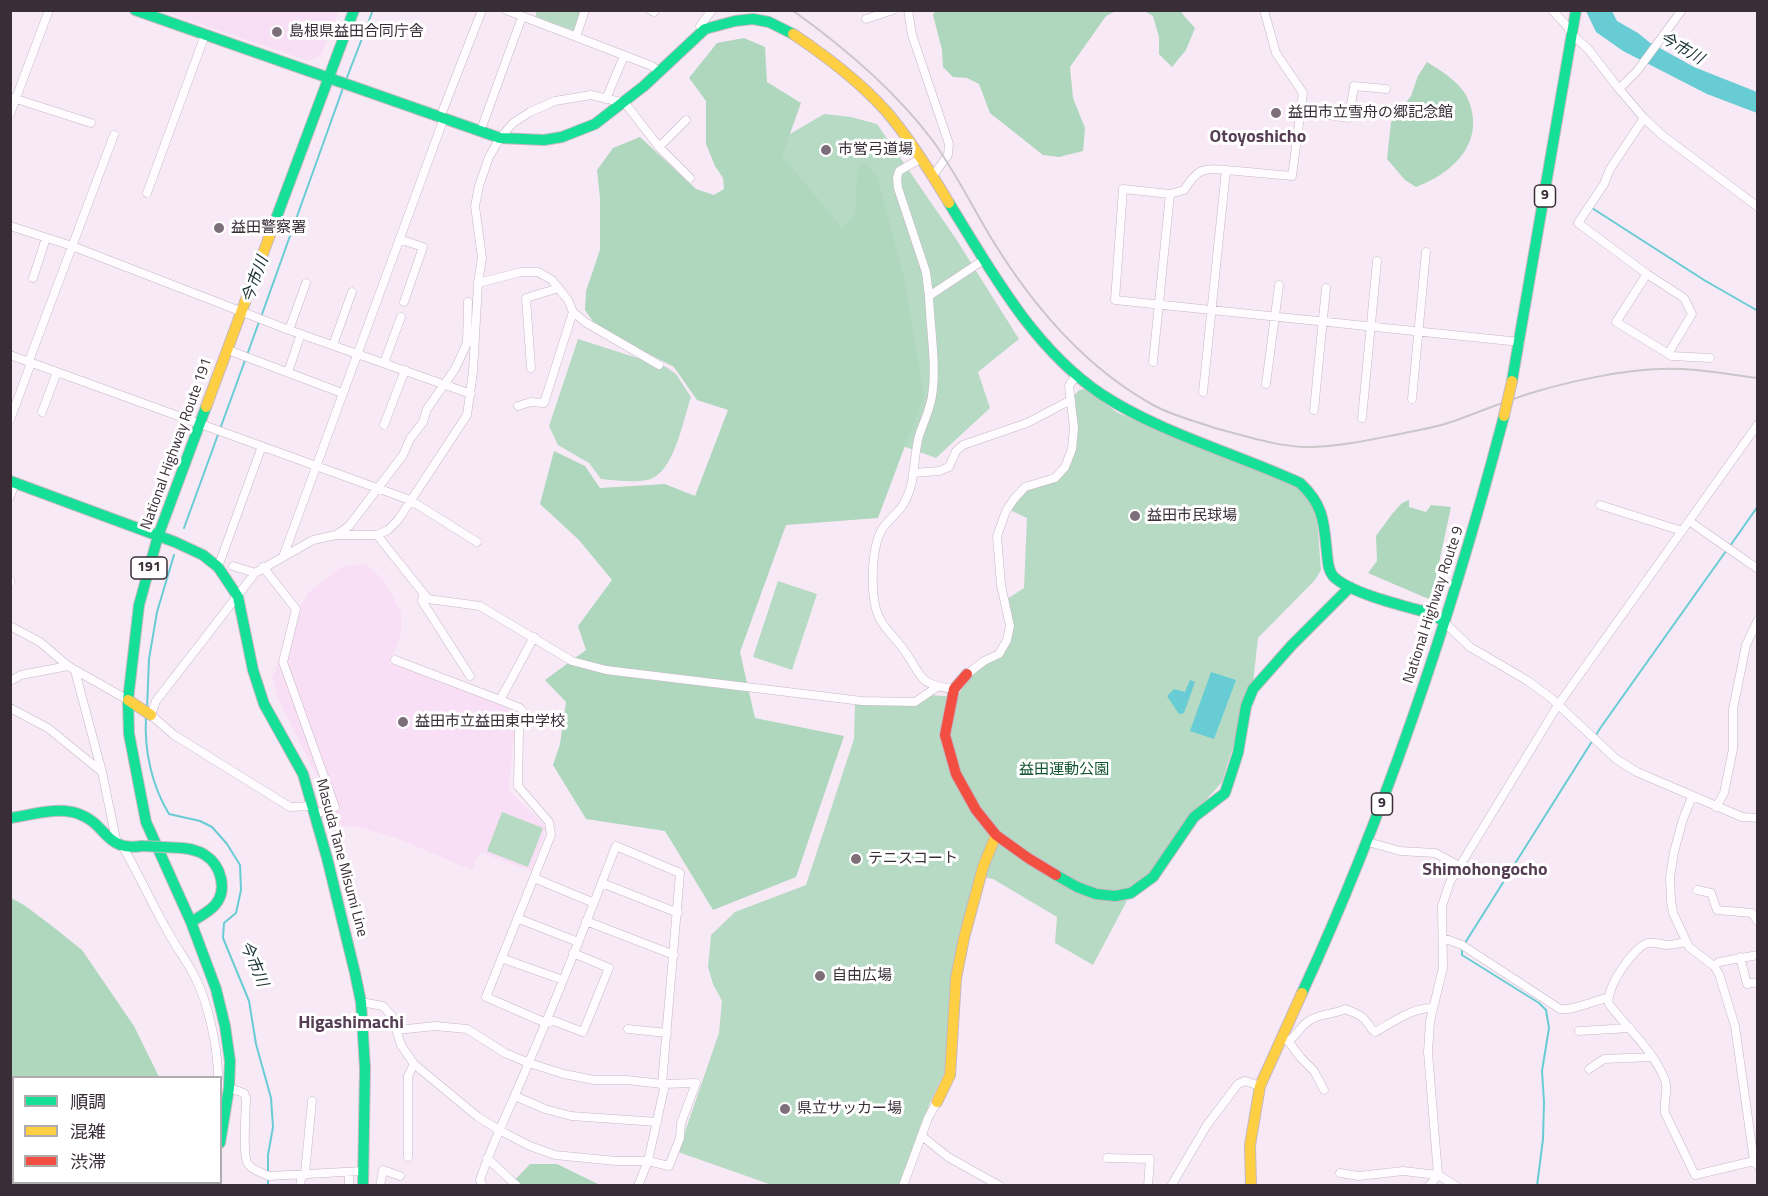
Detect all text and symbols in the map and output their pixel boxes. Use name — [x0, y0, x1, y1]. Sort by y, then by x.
place label: 島根県益田合同庁舎 — [289, 23, 424, 41]
marker: 島根県益田合同庁舎 — [270, 25, 284, 39]
water label: 今市川 — [1655, 29, 1707, 69]
place label: 益田市立雪舟の郷記念館 — [1288, 104, 1453, 122]
marker: 益田市立雪舟の郷記念館 — [1269, 106, 1283, 120]
district label: Otoyoshicho — [1210, 127, 1306, 149]
place label: 市営弓道場 — [838, 141, 913, 159]
marker: 市営弓道場 — [819, 143, 833, 157]
road number: 9 — [1534, 185, 1556, 207]
place label: 益田警察署 — [231, 219, 306, 237]
marker: 益田警察署 — [212, 221, 226, 235]
water label: 今市川 — [239, 254, 273, 306]
street label: National Highway Route 191 — [138, 356, 216, 532]
place label: 益田市民球場 — [1147, 507, 1237, 525]
marker: 益田市民球場 — [1128, 509, 1142, 523]
street label: National Highway Route 9 — [1400, 524, 1468, 686]
road number: 191 — [131, 557, 167, 579]
place label: 益田市立益田東中学校 — [415, 713, 565, 731]
marker: 益田市立益田東中学校 — [396, 715, 410, 729]
park label: 益田運動公園 — [1019, 761, 1109, 779]
street label: Masuda Tane Misumi Line — [311, 777, 371, 939]
road number: 9 — [1372, 793, 1392, 815]
place label: テニスコート — [868, 850, 958, 868]
marker: テニスコート — [849, 852, 863, 866]
district label: Shimohongocho — [1422, 860, 1548, 882]
water label: 今市川 — [235, 938, 271, 990]
place label: 自由広場 — [832, 967, 892, 985]
marker: 自由広場 — [813, 969, 827, 983]
district label: Higashimachi — [298, 1013, 404, 1035]
legend — [12, 1076, 222, 1184]
text: 順調 — [70, 1088, 106, 1115]
place label: 県立サッカー場 — [797, 1100, 902, 1118]
marker: 県立サッカー場 — [778, 1102, 792, 1116]
text: 混雑 — [70, 1118, 106, 1145]
text: 渋滞 — [70, 1148, 106, 1175]

